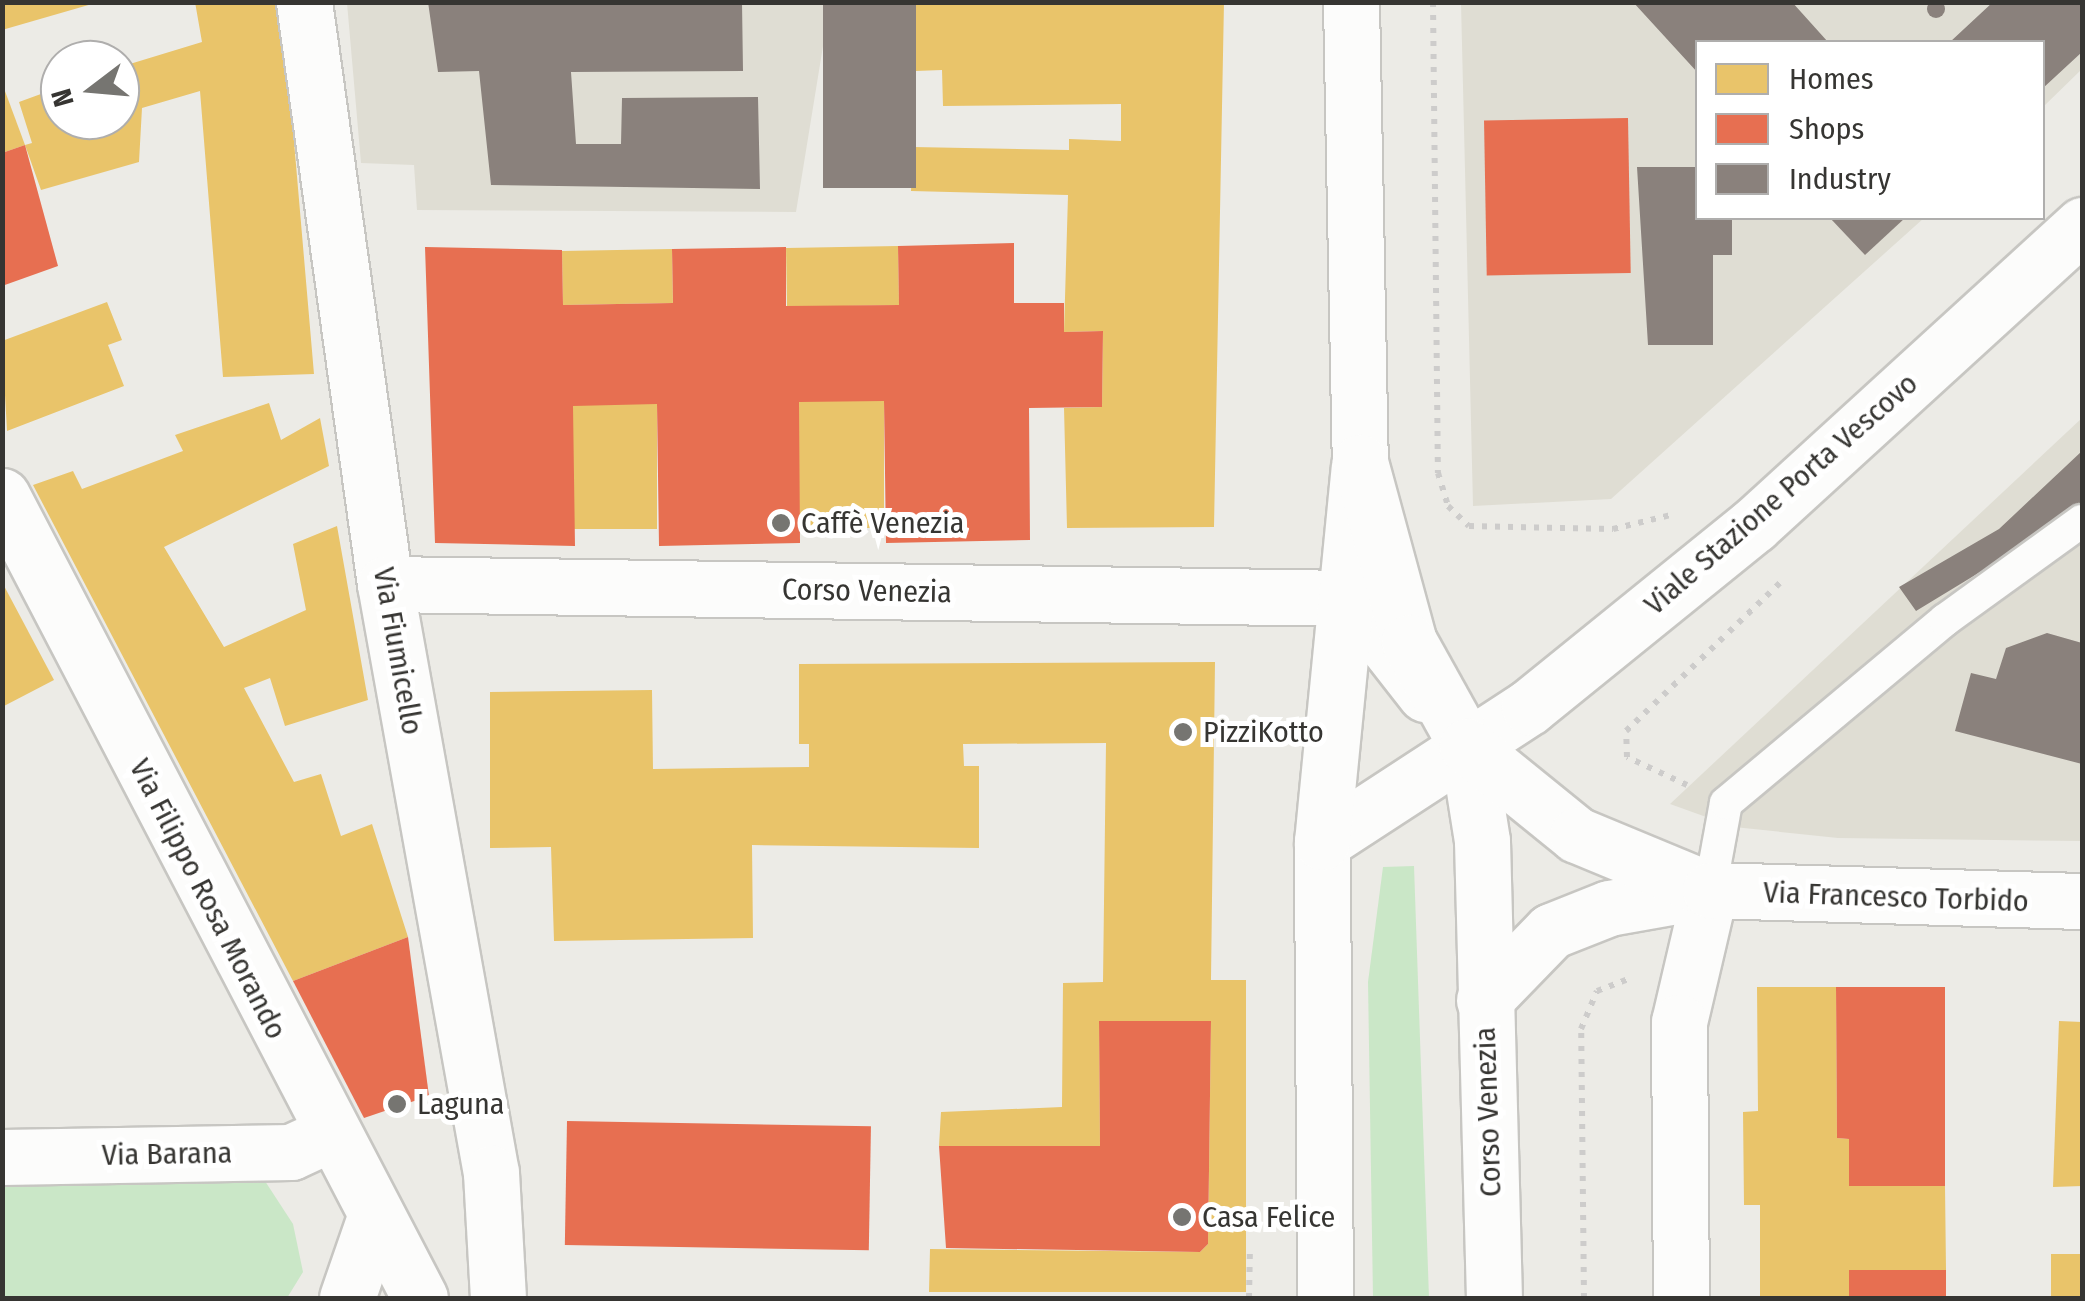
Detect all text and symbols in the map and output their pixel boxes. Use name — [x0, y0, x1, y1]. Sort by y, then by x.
north arrow — [40, 40, 140, 140]
legend — [1695, 40, 2045, 220]
text: Homes — [1789, 61, 1874, 97]
text: N — [44, 85, 81, 110]
text: Shops — [1789, 111, 1864, 147]
text: Industry — [1789, 161, 1891, 197]
street label: Viale Stazione Porta Vescovo — [1637, 365, 1925, 623]
place label: Caffè Venezia — [801, 505, 964, 541]
marker: Caffè Venezia — [770, 512, 792, 534]
street label: Via Fiumicello — [366, 565, 430, 737]
street label: Corso Venezia — [782, 572, 952, 610]
place label: PizziKotto — [1203, 714, 1324, 750]
marker: PizziKotto — [1172, 721, 1194, 743]
street label: Via Filippo Rosa Morando — [122, 753, 294, 1045]
street label: Via Francesco Torbido — [1763, 874, 2029, 920]
street label: Corso Venezia — [1467, 1026, 1509, 1198]
place label: Laguna — [417, 1086, 504, 1122]
marker: Laguna — [386, 1093, 408, 1115]
street label: Via Barana — [101, 1135, 233, 1173]
place label: Casa Felice — [1202, 1199, 1335, 1235]
marker: Casa Felice — [1171, 1206, 1193, 1228]

